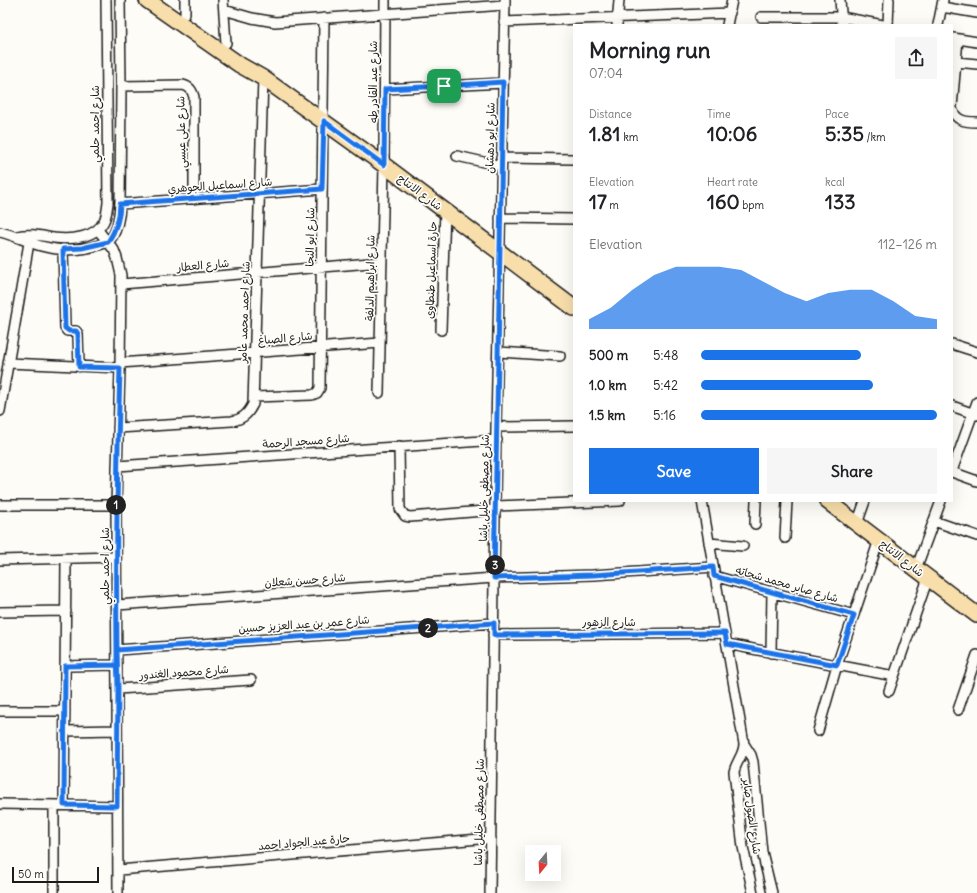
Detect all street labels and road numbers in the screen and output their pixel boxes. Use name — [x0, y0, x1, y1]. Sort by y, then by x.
street label: شارع عبد القادر طه — [366, 41, 382, 123]
street label: شارع احمد حلمي — [88, 85, 106, 163]
street label: شارع على عيسي — [173, 96, 193, 168]
street label: شارع ابو دهشان — [482, 102, 500, 174]
street label: شارع الانتاج — [394, 171, 445, 215]
street label: شارع اسماعيل الجوهري — [167, 174, 273, 198]
street label: شارع ابو النجا — [302, 207, 320, 267]
street label: حارة اسماعيل طنطاوى — [422, 221, 440, 319]
street label: شارع ابراهيم الدلفة — [362, 235, 380, 321]
street label: شارع العطار — [175, 256, 230, 276]
street label: شارع احمد محمد عامر — [235, 261, 255, 364]
street label: شارع الصباغ — [257, 329, 313, 349]
street label: شارع مسجد الرحمة — [262, 431, 350, 453]
street label: شارع مصطفى خليل باشا — [476, 434, 494, 542]
street label: شارع احمد حلمي — [98, 527, 116, 605]
street label: شارع الانتاج — [876, 536, 927, 581]
street label: شارع صابر محمد شحاته — [734, 563, 840, 607]
street label: شارع حسن شعلان — [264, 570, 346, 592]
street label: شارع عمر بن عبد العزيز حسين — [238, 612, 370, 638]
street label: شارع الزهور — [581, 615, 636, 631]
street label: شارع محمود الغندور — [138, 662, 229, 684]
street label: شارع مصطفى خليل باشا — [471, 758, 489, 866]
street label: شارع الصول صابر — [738, 776, 764, 855]
street label: حارة عبد الجواد احمد — [257, 831, 351, 854]

